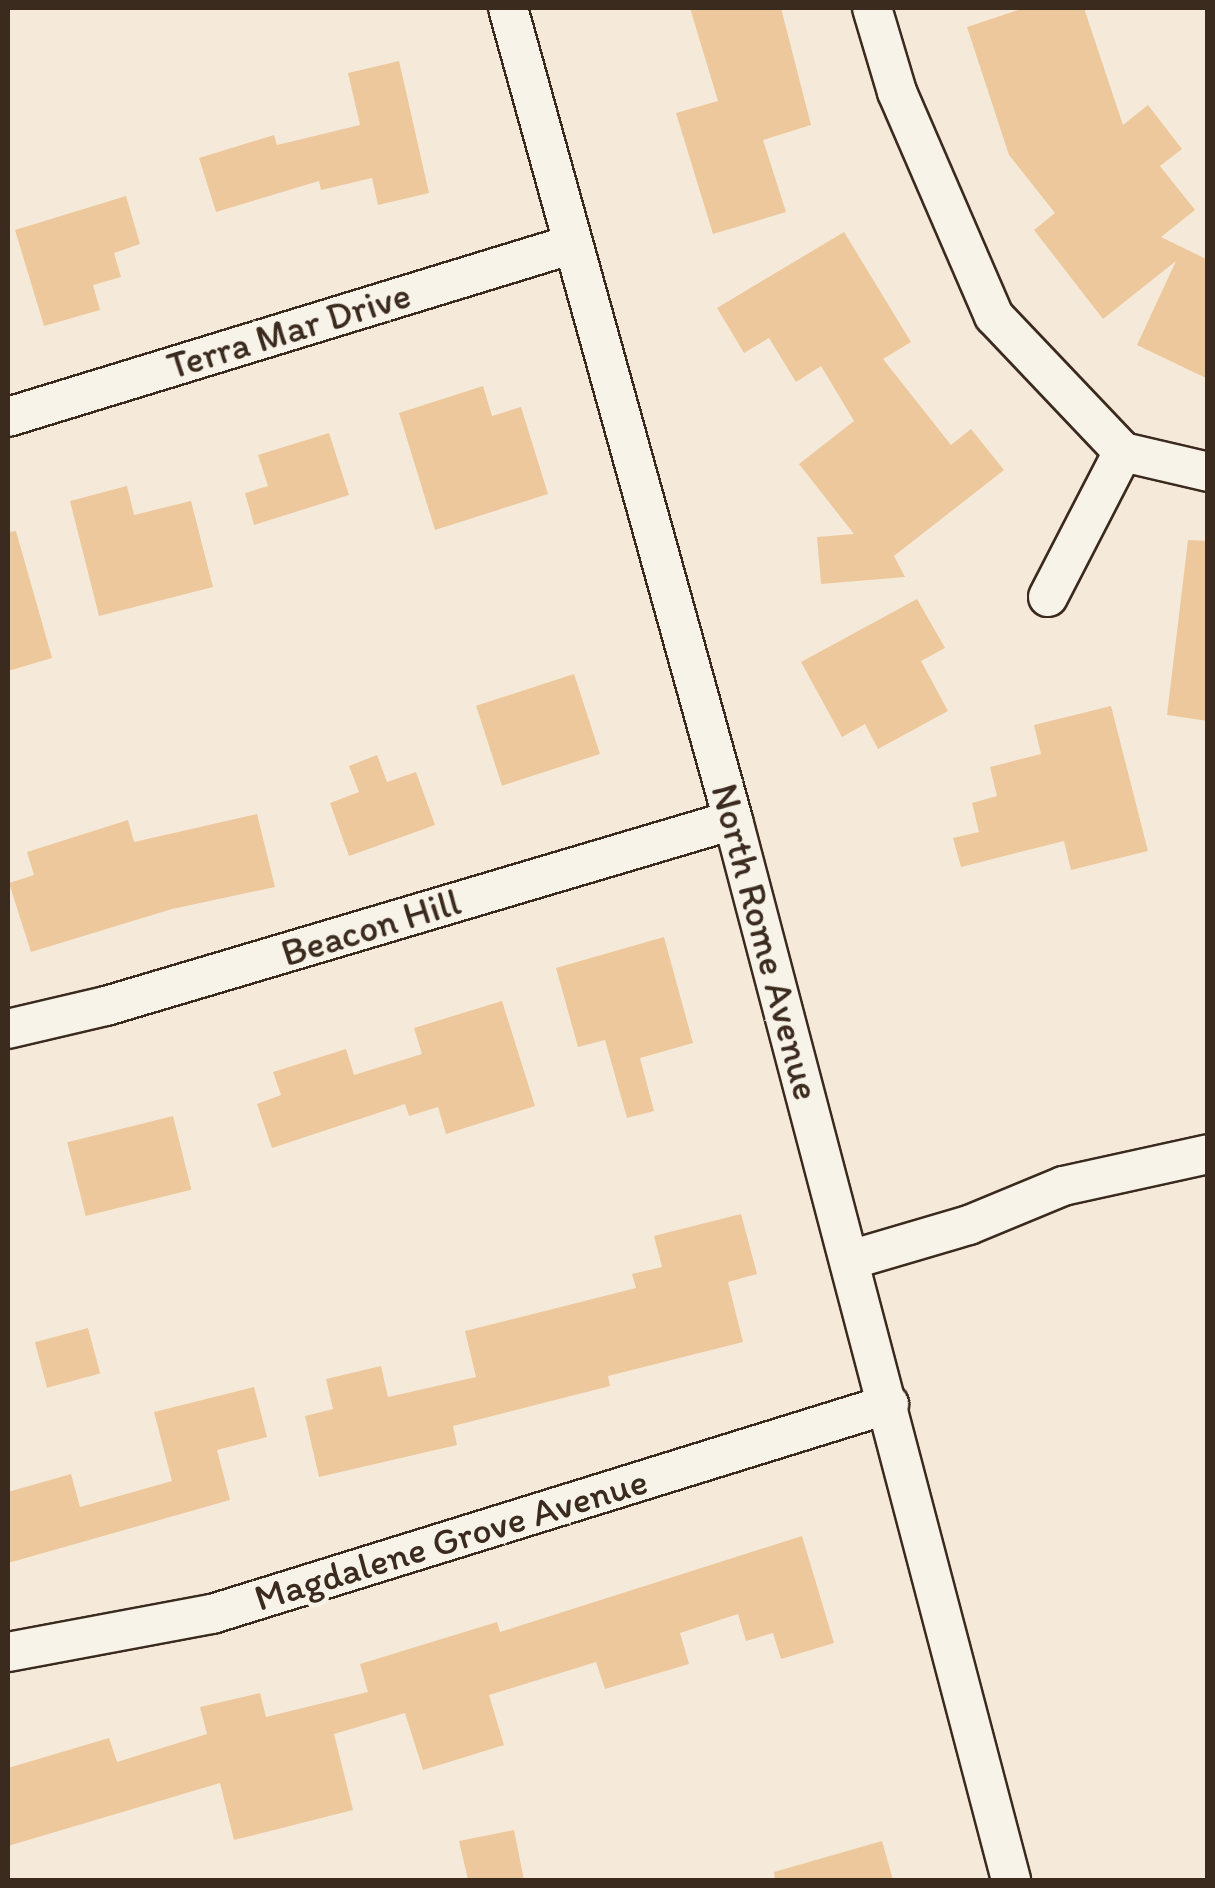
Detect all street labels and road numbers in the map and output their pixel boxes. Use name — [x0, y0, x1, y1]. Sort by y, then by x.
street label: Terra Mar Drive — [162, 272, 416, 390]
street label: North Rome Avenue — [701, 780, 829, 1104]
street label: Beacon Hill — [276, 879, 466, 977]
street label: Magdalene Grove Avenue — [249, 1458, 653, 1622]

